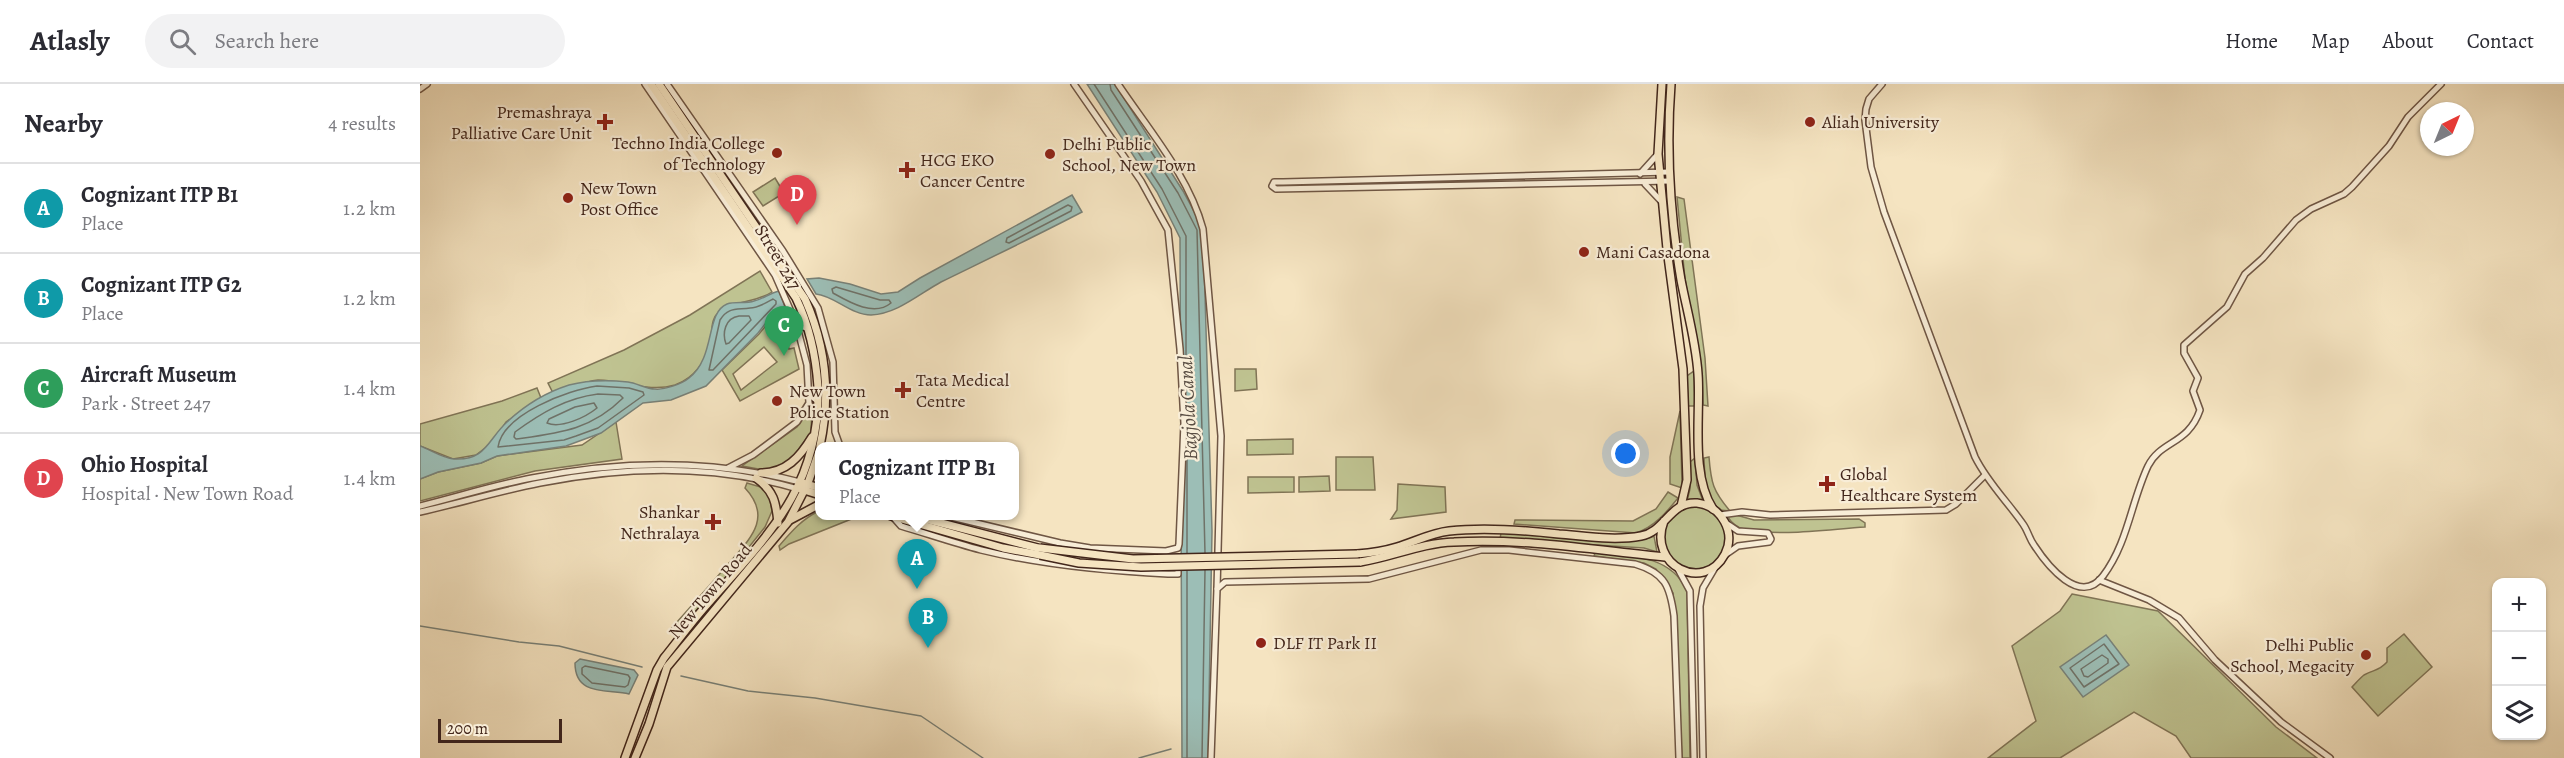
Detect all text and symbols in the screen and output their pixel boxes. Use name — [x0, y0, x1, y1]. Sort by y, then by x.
search box — [145, 14, 565, 68]
text: Atlasly — [30, 22, 109, 60]
icon: search — [166, 25, 199, 58]
text: Search here — [214, 26, 319, 56]
text: Home — [2225, 27, 2278, 55]
text: Map — [2311, 27, 2349, 55]
text: About — [2382, 27, 2434, 55]
text: Contact — [2467, 27, 2534, 55]
place label: Premashraya Palliative Care Unit — [451, 100, 593, 145]
north arrow — [2420, 102, 2474, 156]
text: Nearby — [24, 106, 103, 141]
text: 4 results — [328, 110, 396, 137]
place label: Aliah University — [1821, 110, 1940, 134]
marker: Premashraya Palliative Care Unit — [596, 113, 614, 131]
marker: Aliah University — [1803, 115, 1817, 129]
place label: Techno India College of Technology — [612, 131, 766, 176]
place label: Delhi Public School, New Town — [1062, 132, 1196, 177]
marker: Techno India College of Technology — [770, 146, 784, 160]
marker: Delhi Public School, New Town — [1043, 147, 1057, 161]
place label: HCG EKO Cancer Centre — [920, 148, 1025, 193]
marker: HCG EKO Cancer Centre — [898, 161, 916, 179]
place label: New Town Post Office — [580, 176, 659, 221]
pin: D — [778, 176, 817, 225]
text: Cognizant ITP B1 — [81, 180, 238, 210]
marker: New Town Post Office — [561, 191, 575, 205]
text: A — [37, 195, 50, 222]
text: 1.2 km — [343, 195, 396, 222]
text: Place — [81, 210, 123, 237]
street label: Street 247 — [749, 220, 807, 294]
place label: Mani Casadona — [1596, 240, 1711, 264]
marker: Mani Casadona — [1577, 245, 1591, 259]
text: Cognizant ITP G2 — [81, 270, 242, 300]
text: B — [37, 285, 50, 312]
text: 1.2 km — [343, 285, 396, 312]
text: Place — [81, 300, 123, 327]
pin: C — [764, 306, 804, 356]
water label: Bagjola Canal — [1172, 355, 1204, 461]
text: Aircraft Museum — [81, 360, 237, 390]
place label: Tata Medical Centre — [916, 368, 1010, 413]
text: C — [37, 375, 50, 402]
text: 1.4 km — [343, 375, 396, 402]
place label: New Town Police Station — [789, 379, 889, 424]
marker: Tata Medical Centre — [894, 381, 912, 399]
text: Park · Street 247 — [81, 390, 211, 417]
marker: New Town Police Station — [770, 394, 784, 408]
your location — [1611, 439, 1640, 468]
popup — [815, 442, 1019, 520]
text: Ohio Hospital — [81, 450, 208, 480]
text: Cognizant ITP B1 — [838, 453, 996, 483]
place label: Global Healthcare System — [1840, 462, 1977, 507]
text: D — [37, 465, 50, 492]
text: 1.4 km — [343, 465, 396, 492]
marker: Global Healthcare System — [1818, 475, 1836, 493]
text: Hospital · New Town Road — [81, 480, 294, 507]
text: Place — [838, 483, 881, 510]
place label: Shankar Nethralaya — [620, 500, 701, 545]
marker: Shankar Nethralaya — [704, 513, 722, 531]
street label: New Town Road — [663, 538, 757, 644]
pin: A — [898, 540, 936, 589]
map controls — [2492, 578, 2546, 740]
button: + — [2492, 578, 2546, 632]
pin: B — [908, 598, 948, 648]
place label: DLF IT Park II — [1273, 631, 1377, 655]
button: − — [2492, 632, 2546, 686]
place label: Delhi Public School, Megacity — [2230, 633, 2355, 678]
marker: DLF IT Park II — [1254, 636, 1268, 650]
marker: Delhi Public School, Megacity — [2359, 648, 2373, 662]
button: layers — [2492, 686, 2546, 740]
scale bar — [438, 716, 562, 744]
text: 200 m — [447, 718, 488, 740]

